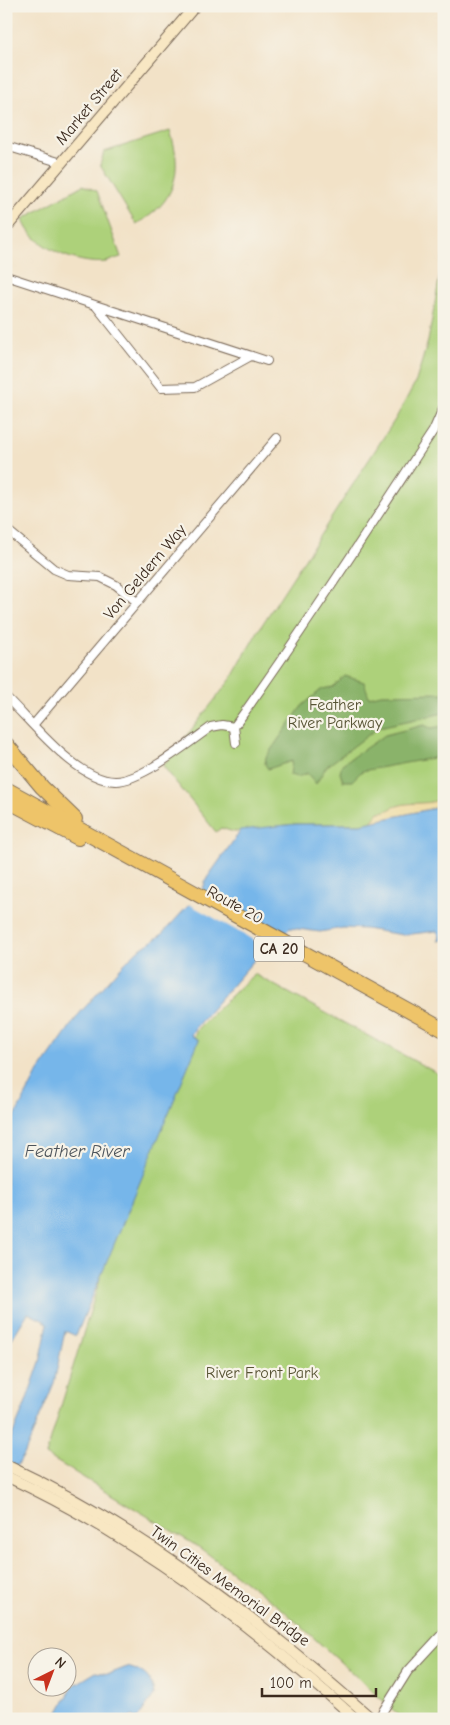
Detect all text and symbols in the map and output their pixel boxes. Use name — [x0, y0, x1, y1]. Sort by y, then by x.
street label: Market Street — [52, 65, 126, 149]
street label: Von Geldern Way — [100, 520, 191, 623]
park label: Feather River Parkway — [288, 696, 383, 732]
street label: Route 20 — [204, 882, 266, 928]
road number: CA 20 — [254, 936, 304, 962]
water label: Feather River — [25, 1141, 130, 1162]
park label: River Front Park — [206, 1364, 318, 1382]
street label: Twin Cities Memorial Bridge — [147, 1522, 313, 1650]
north arrow — [28, 1648, 78, 1698]
text: N — [51, 1653, 69, 1672]
scale bar — [262, 1665, 376, 1697]
text: 100 m — [270, 1674, 312, 1692]

